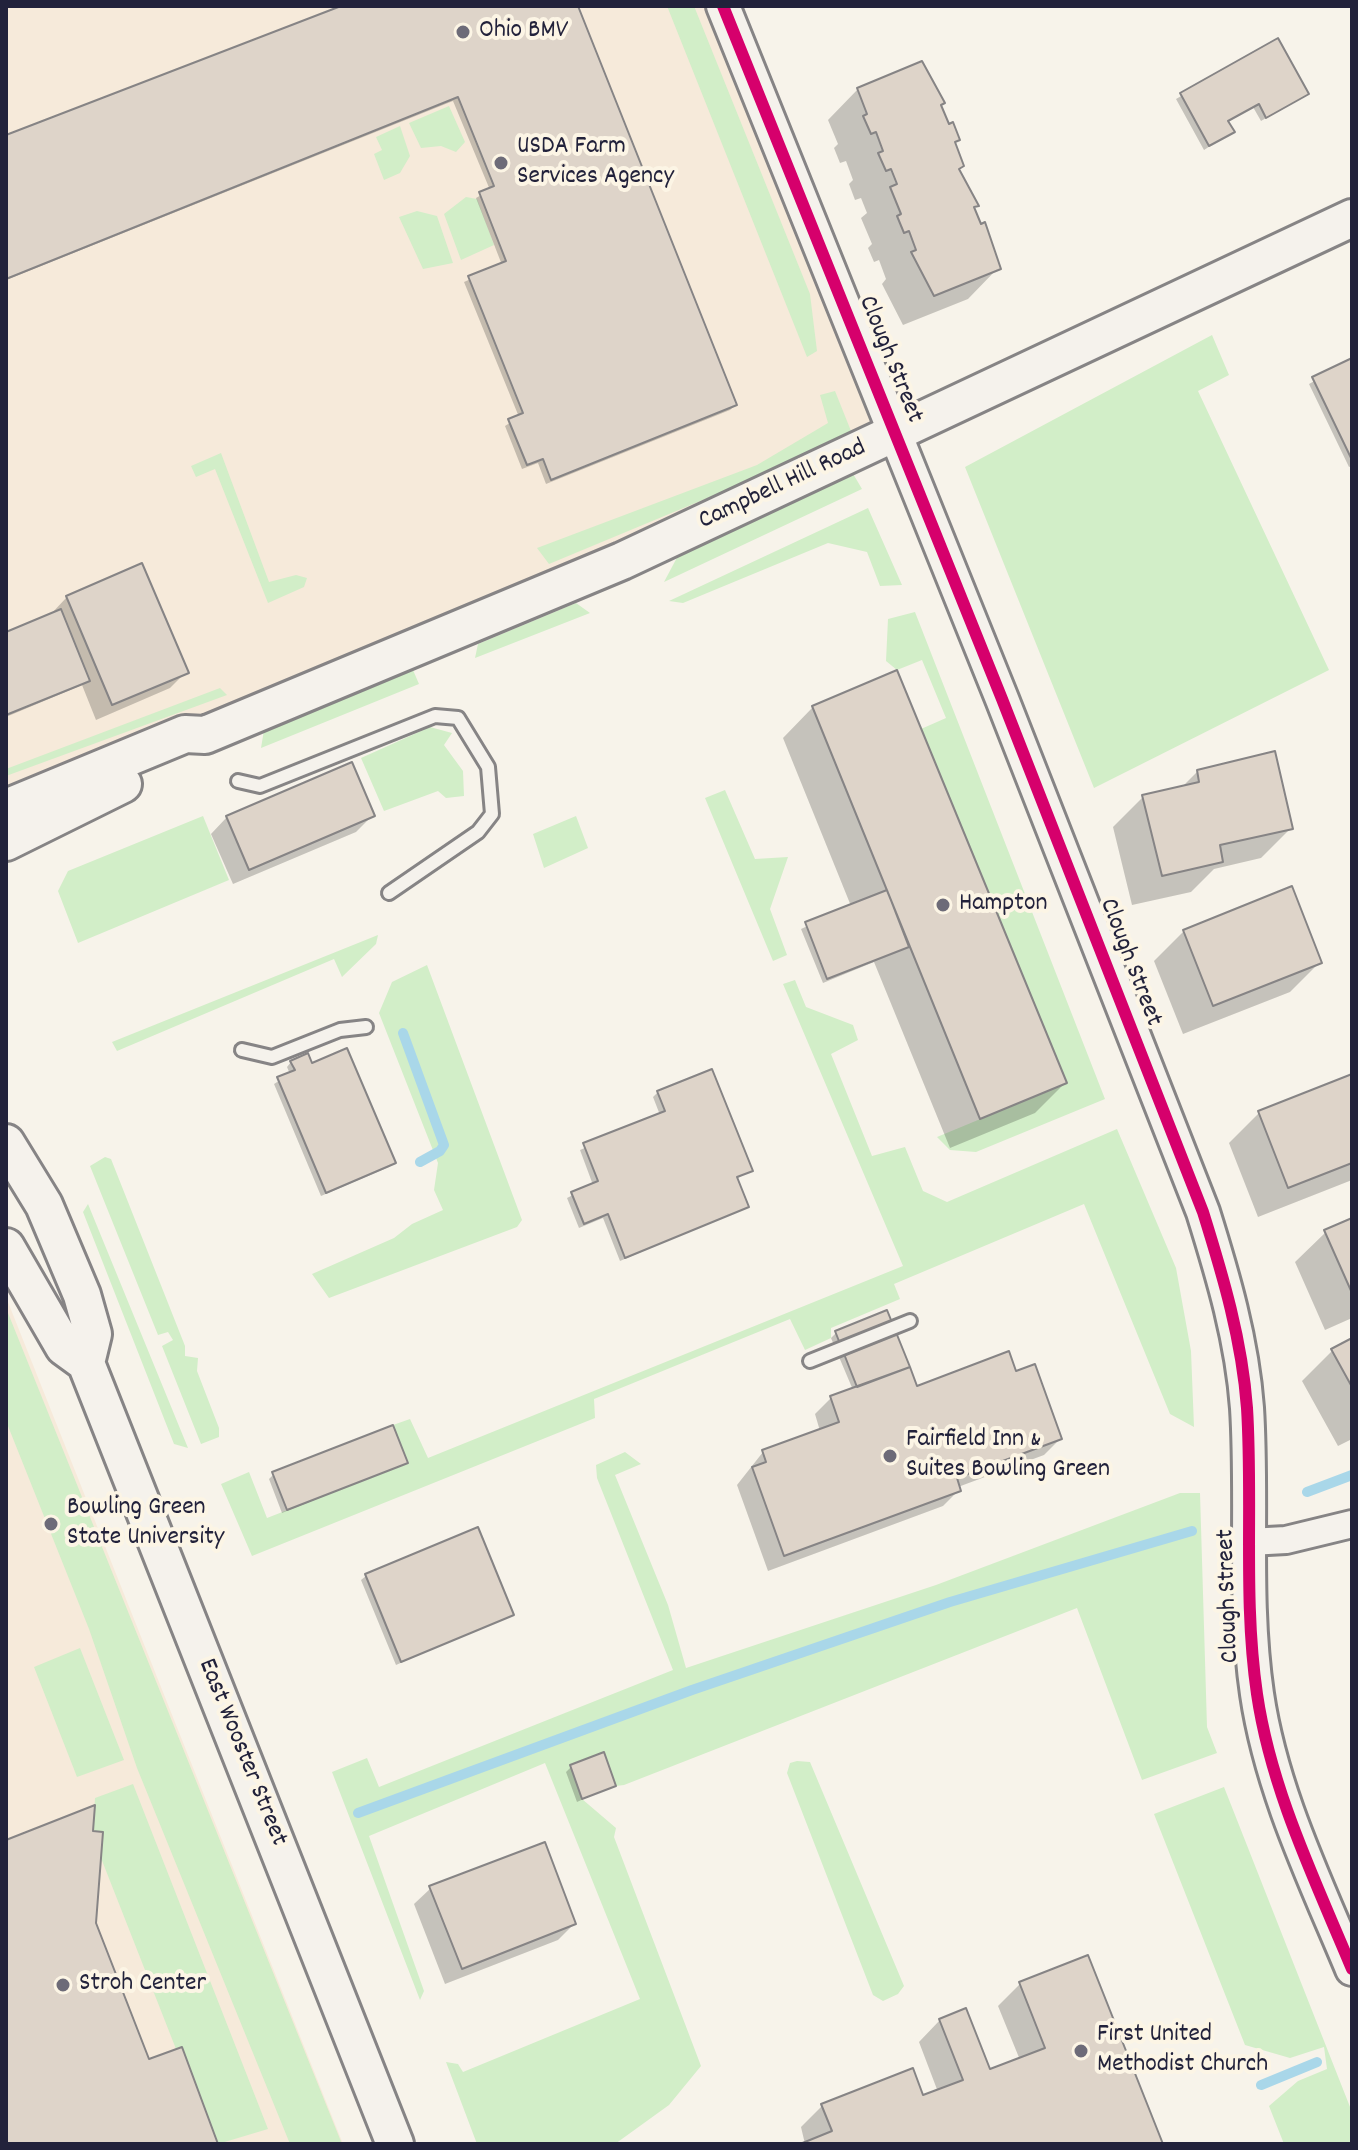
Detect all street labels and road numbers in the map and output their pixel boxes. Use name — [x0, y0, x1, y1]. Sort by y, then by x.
street label: Clough Street — [849, 292, 929, 428]
street label: Campbell Hill Road — [694, 434, 872, 538]
street label: Clough Street — [1090, 895, 1168, 1031]
street label: Clough Street — [1212, 1528, 1248, 1664]
street label: East Wooster Street — [189, 1655, 293, 1851]

